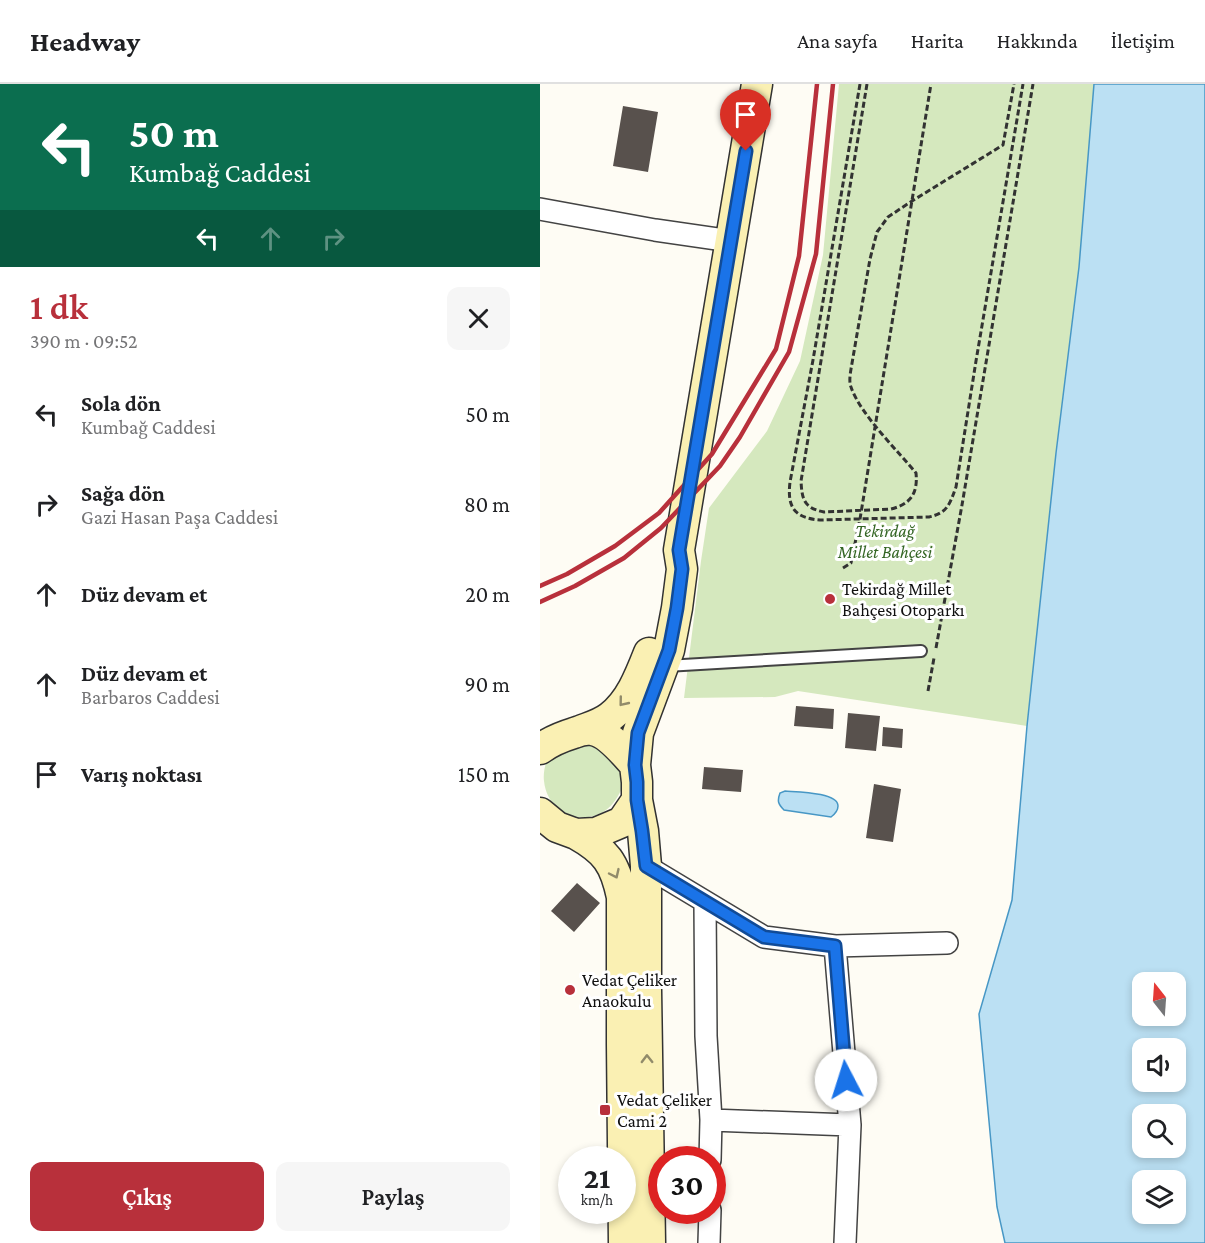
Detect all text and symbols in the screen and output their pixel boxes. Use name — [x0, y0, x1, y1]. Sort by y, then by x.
text: Headway — [30, 26, 140, 57]
text: Ana sayfa — [797, 29, 878, 53]
text: Harita — [911, 29, 964, 53]
text: Hakkında — [997, 29, 1078, 53]
text: İletişim — [1111, 29, 1175, 53]
pin — [720, 89, 771, 151]
icon: arrive — [729, 98, 762, 131]
icon: left — [30, 108, 108, 186]
text: 50 m — [129, 109, 219, 156]
text: Kumbağ Caddesi — [129, 158, 311, 188]
icon: left — [191, 222, 224, 255]
icon: ahead — [254, 222, 287, 255]
icon: right — [317, 222, 350, 255]
text: 1 dk — [30, 287, 88, 327]
button: close — [447, 287, 510, 350]
text: 390 m · 09:52 — [30, 330, 138, 352]
text: Sola dön — [81, 391, 161, 416]
icon: left — [30, 398, 63, 431]
text: 50 m — [465, 402, 510, 427]
text: Kumbağ Caddesi — [81, 416, 216, 438]
text: Sağa dön — [81, 481, 165, 506]
icon: right — [30, 488, 63, 521]
text: 80 m — [464, 492, 510, 517]
text: Gazi Hasan Paşa Caddesi — [81, 506, 278, 528]
park label: Tekirdağ Millet Bahçesi — [837, 521, 932, 562]
icon: ahead — [30, 578, 63, 611]
place label: Tekirdağ Millet Bahçesi Otoparkı — [842, 579, 965, 620]
text: Düz devam et — [81, 582, 207, 607]
text: 20 m — [465, 582, 510, 607]
marker: Tekirdağ Millet Bahçesi Otoparkı — [823, 592, 837, 606]
text: Düz devam et — [81, 661, 207, 686]
icon: ahead — [30, 668, 63, 701]
text: 90 m — [465, 672, 510, 697]
text: Barbaros Caddesi — [81, 686, 220, 708]
one-way arrow — [620, 695, 631, 706]
icon: arrive — [30, 758, 63, 791]
text: Varış noktası — [81, 762, 202, 787]
text: 150 m — [458, 762, 510, 787]
one-way arrow — [608, 868, 620, 879]
place label: Vedat Çeliker Anaokulu — [582, 970, 678, 1011]
north arrow — [1132, 972, 1186, 1026]
map controls — [1132, 972, 1186, 1224]
marker: Vedat Çeliker Anaokulu — [563, 983, 577, 997]
button: sound — [1132, 1038, 1186, 1092]
position arrow — [814, 1048, 878, 1112]
one-way arrow — [641, 1054, 653, 1063]
place label: Vedat Çeliker Cami 2 — [617, 1090, 713, 1131]
marker: Vedat Çeliker Cami 2 — [598, 1103, 612, 1117]
button: search — [1132, 1104, 1186, 1158]
speed limit sign: 30 — [648, 1146, 726, 1224]
text: 21 — [584, 1161, 610, 1194]
button: Çıkış — [30, 1162, 264, 1231]
button: Paylaş — [276, 1162, 510, 1231]
button: layers — [1132, 1170, 1186, 1224]
text: km/h — [581, 1192, 613, 1208]

